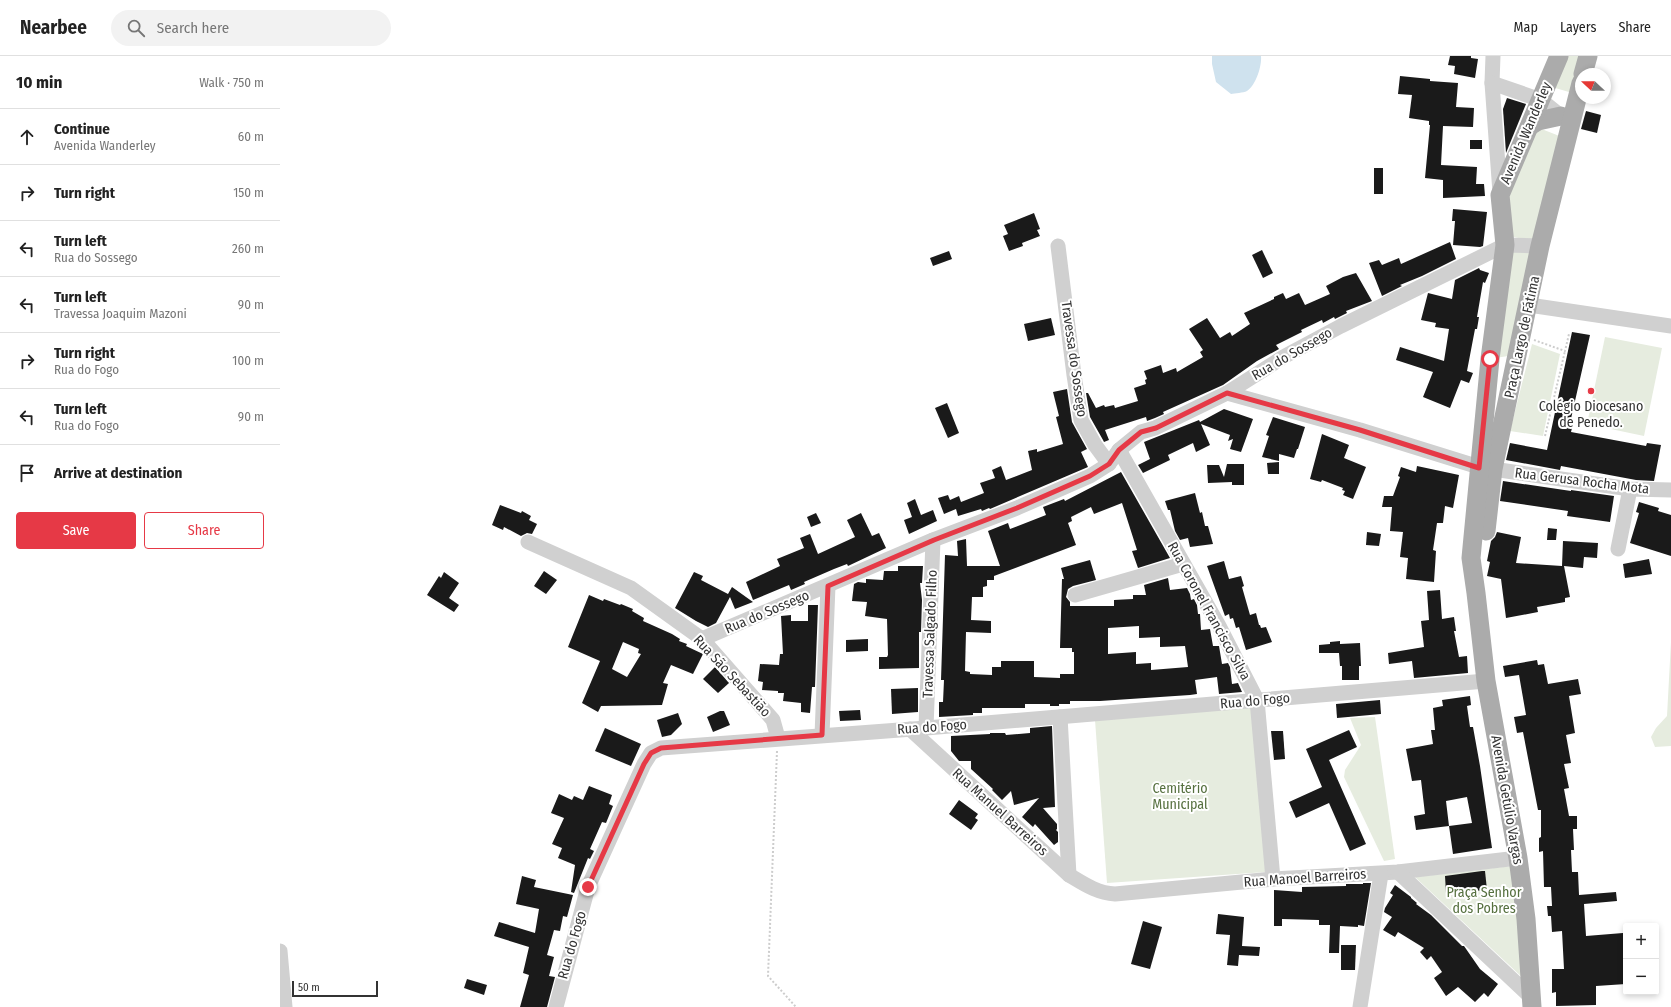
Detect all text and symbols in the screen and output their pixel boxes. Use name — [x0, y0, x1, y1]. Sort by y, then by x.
search box — [111, 10, 391, 46]
text: Nearbee — [20, 16, 87, 39]
icon: search — [125, 17, 147, 39]
text: Search here — [157, 19, 229, 37]
text: Map — [1514, 19, 1538, 36]
text: Layers — [1560, 19, 1596, 36]
text: Share — [1618, 19, 1651, 36]
north arrow — [1575, 68, 1611, 104]
text: 10 min — [16, 72, 62, 93]
text: Walk · 750 m — [199, 75, 264, 90]
street label: Avenida Wanderley — [1497, 79, 1555, 187]
text: Continue — [54, 120, 110, 138]
icon: ahead — [16, 126, 38, 148]
text: 60 m — [238, 129, 264, 144]
text: Avenida Wanderley — [54, 138, 156, 153]
icon: right — [16, 182, 38, 204]
text: Turn right — [54, 184, 115, 202]
text: 150 m — [233, 185, 264, 200]
text: Turn left — [54, 232, 107, 250]
icon: left — [16, 238, 38, 260]
text: 260 m — [232, 241, 264, 256]
text: Rua do Sossego — [54, 250, 138, 265]
street label: Praça Largo de Fátima — [1501, 274, 1543, 400]
text: Turn left — [54, 288, 107, 306]
icon: left — [16, 294, 38, 316]
text: 90 m — [238, 297, 264, 312]
street label: Travessa do Sossego — [1057, 300, 1091, 418]
text: Travessa Joaquim Mazoni — [54, 306, 187, 321]
street label: Rua do Sossego — [1249, 324, 1335, 384]
text: Turn right — [54, 344, 115, 362]
icon: right — [16, 350, 38, 372]
route start — [1481, 350, 1499, 368]
text: 100 m — [232, 353, 264, 368]
text: Rua do Fogo — [54, 362, 119, 377]
marker: Colégio Diocesano de Penedo. — [1586, 386, 1596, 396]
place label: Colégio Diocesano de Penedo. — [1539, 398, 1643, 431]
text: Turn left — [54, 400, 107, 418]
icon: left — [16, 406, 38, 428]
text: 90 m — [238, 409, 264, 424]
text: Rua do Fogo — [54, 418, 119, 433]
icon: arrive — [16, 462, 38, 484]
text: Arrive at destination — [54, 464, 182, 482]
street label: Rua Gerusa Rocha Mota — [1514, 464, 1650, 498]
button: Save — [16, 512, 136, 549]
button: Share — [144, 512, 264, 549]
street label: Rua Coronel Francisco Silva — [1164, 539, 1254, 683]
street label: Travessa Salgado Filho — [919, 570, 941, 698]
street label: Rua do Sossego — [722, 587, 812, 637]
street label: Rua São Sebastião — [690, 632, 774, 720]
street label: Rua do Fogo — [1219, 689, 1291, 713]
street label: Rua do Fogo — [896, 716, 968, 738]
street label: Avenida Getúlio Vargas — [1487, 734, 1527, 866]
street label: Rua Manuel Barreiros — [949, 765, 1051, 859]
park label: Cemitério Municipal — [1152, 780, 1208, 813]
street label: Rua Manoel Barreiros — [1243, 865, 1367, 891]
route end — [579, 878, 597, 896]
park label: Praça Senhor dos Pobres — [1446, 884, 1522, 917]
street label: Rua do Fogo — [554, 909, 590, 981]
map controls — [1623, 923, 1659, 995]
button: + — [1623, 923, 1659, 959]
button: − — [1623, 959, 1659, 995]
scale bar — [292, 979, 378, 998]
text: 50 m — [298, 981, 320, 994]

